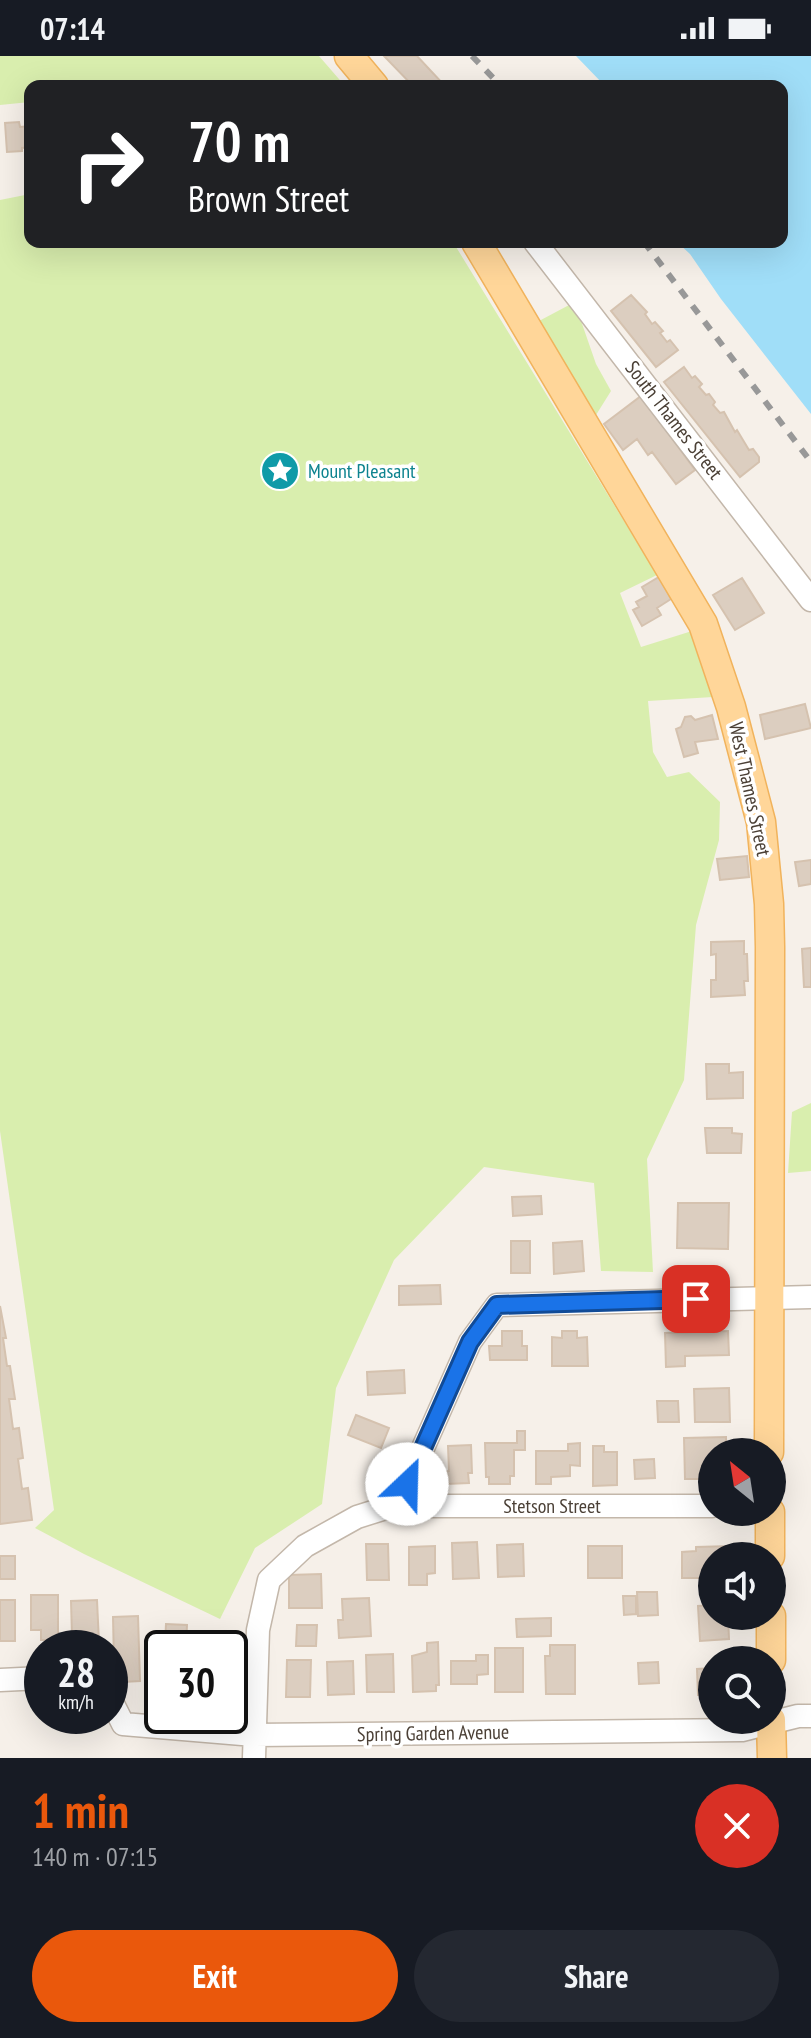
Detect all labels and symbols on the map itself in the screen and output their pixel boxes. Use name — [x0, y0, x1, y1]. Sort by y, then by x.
street label: South Thames Street — [620, 356, 729, 485]
place icon: Mount Pleasant — [259, 450, 301, 492]
place label: Mount Pleasant — [308, 458, 416, 484]
street label: West Thames Street — [723, 720, 777, 859]
pin — [662, 1265, 730, 1333]
north arrow — [698, 1438, 786, 1526]
position arrow — [365, 1442, 449, 1526]
street label: Stetson Street — [503, 1493, 601, 1519]
speed limit sign: 30 — [144, 1630, 248, 1734]
street label: Spring Garden Avenue — [357, 1719, 509, 1747]

